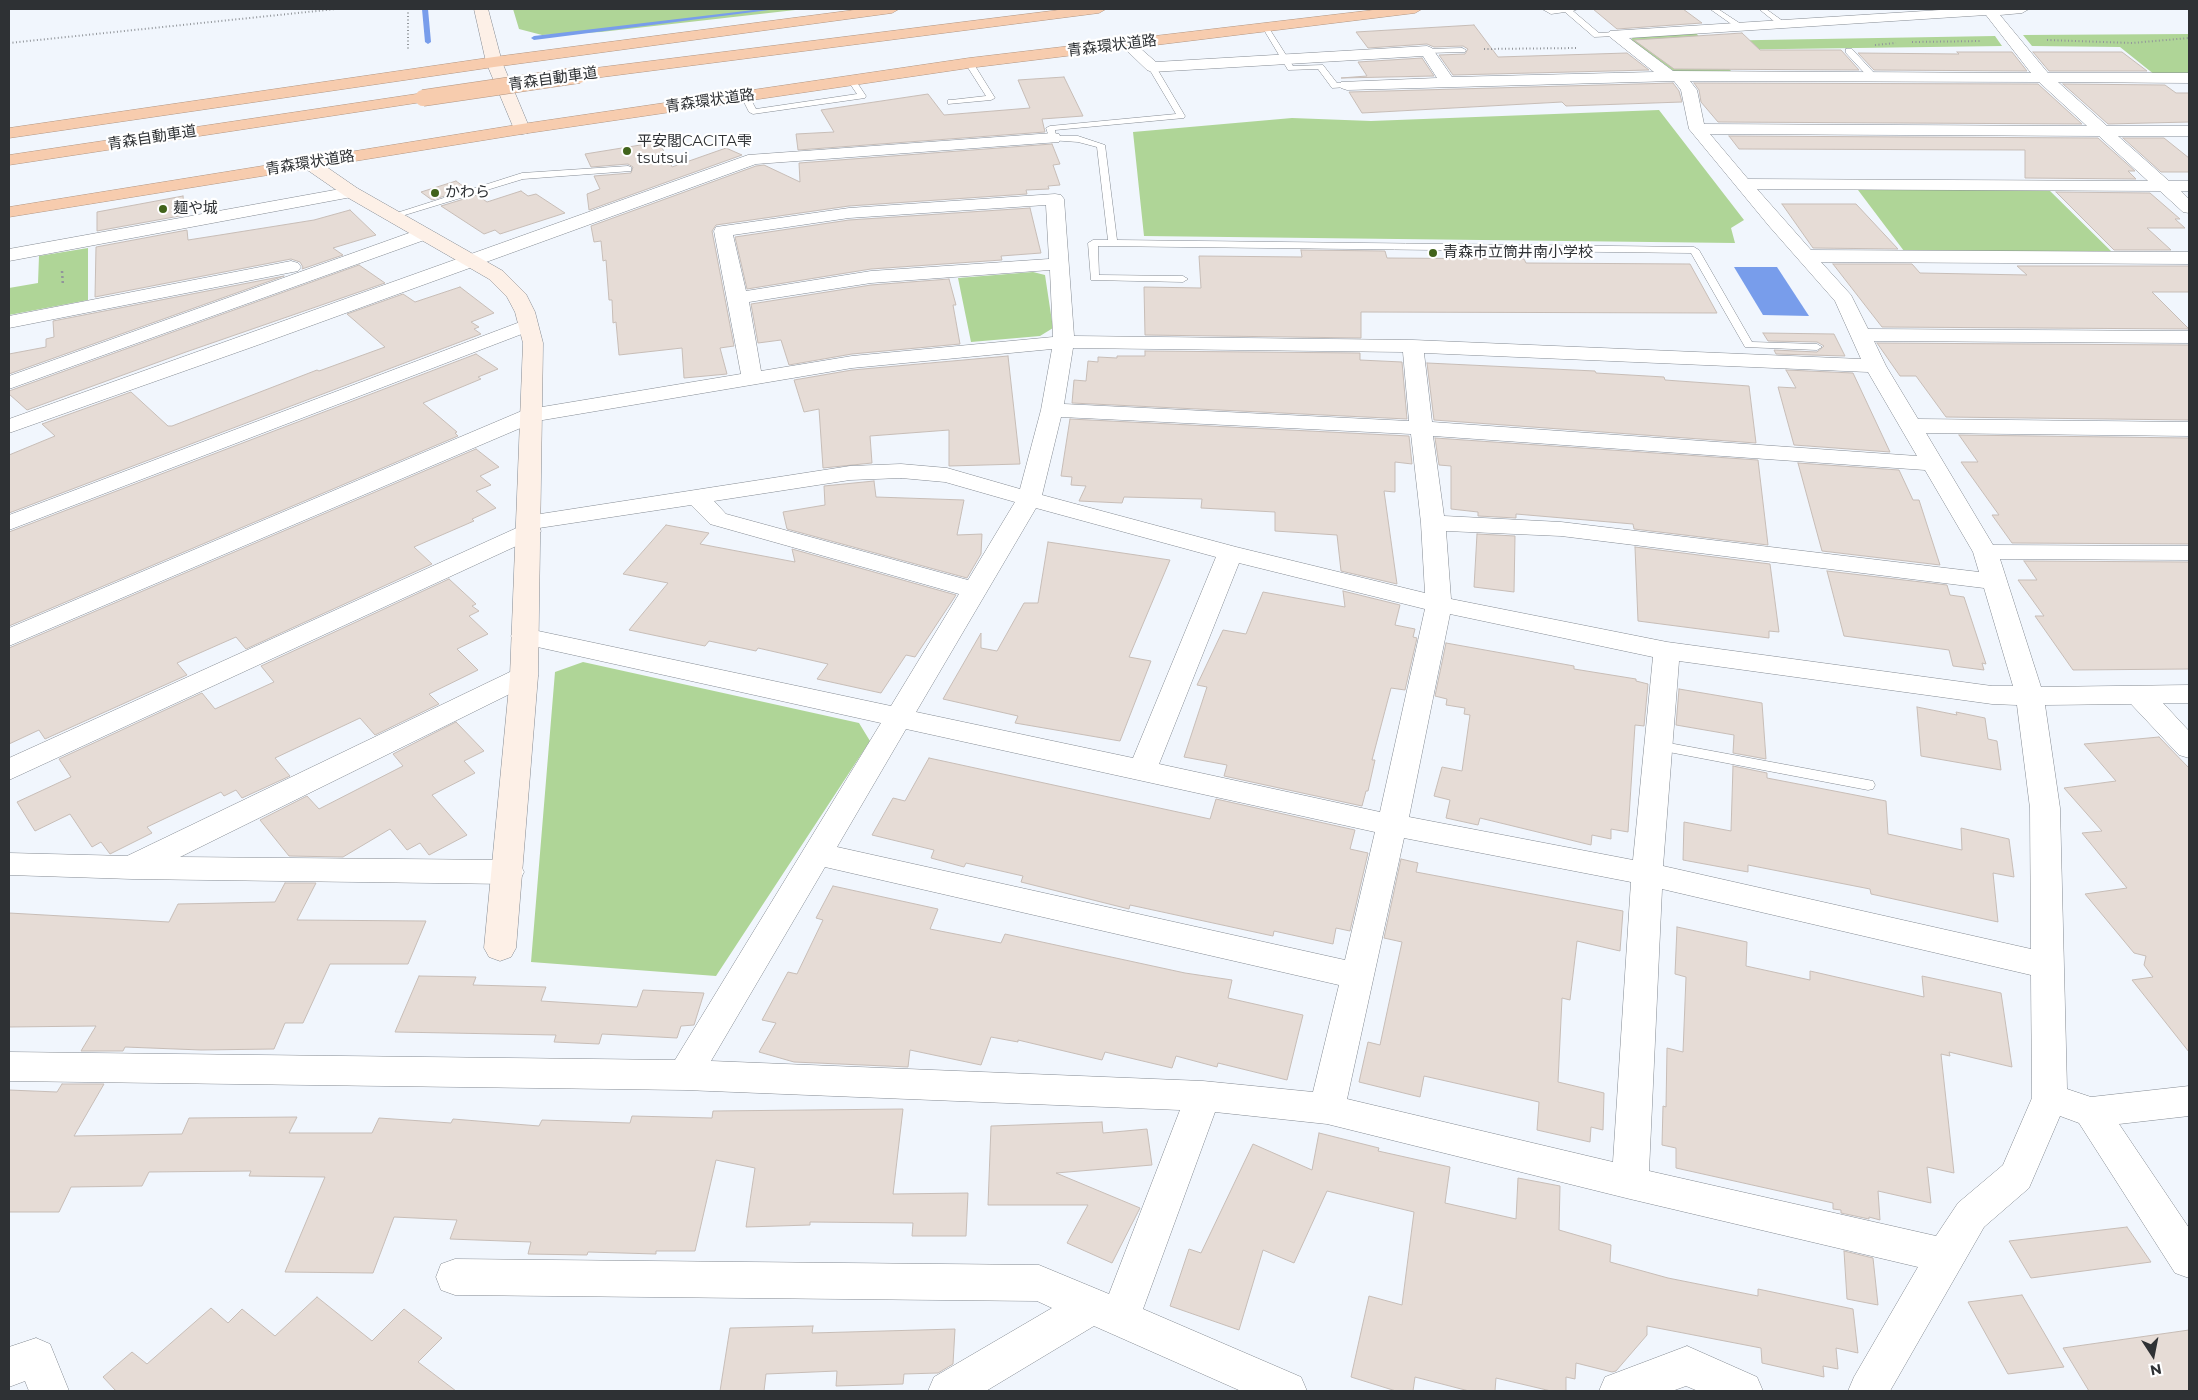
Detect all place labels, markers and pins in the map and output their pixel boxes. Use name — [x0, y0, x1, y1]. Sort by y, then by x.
place label: 平安閣CACITA雫 tsutsui — [637, 133, 752, 168]
marker: 平安閣CACITA雫 tsutsui — [621, 145, 633, 157]
place label: かわら — [445, 184, 490, 202]
marker: かわら — [429, 187, 441, 199]
place label: 麺や城 — [173, 200, 218, 218]
marker: 麺や城 — [157, 203, 169, 215]
place label: 青森市立筒井南小学校 — [1443, 244, 1593, 262]
marker: 青森市立筒井南小学校 — [1427, 247, 1439, 259]

